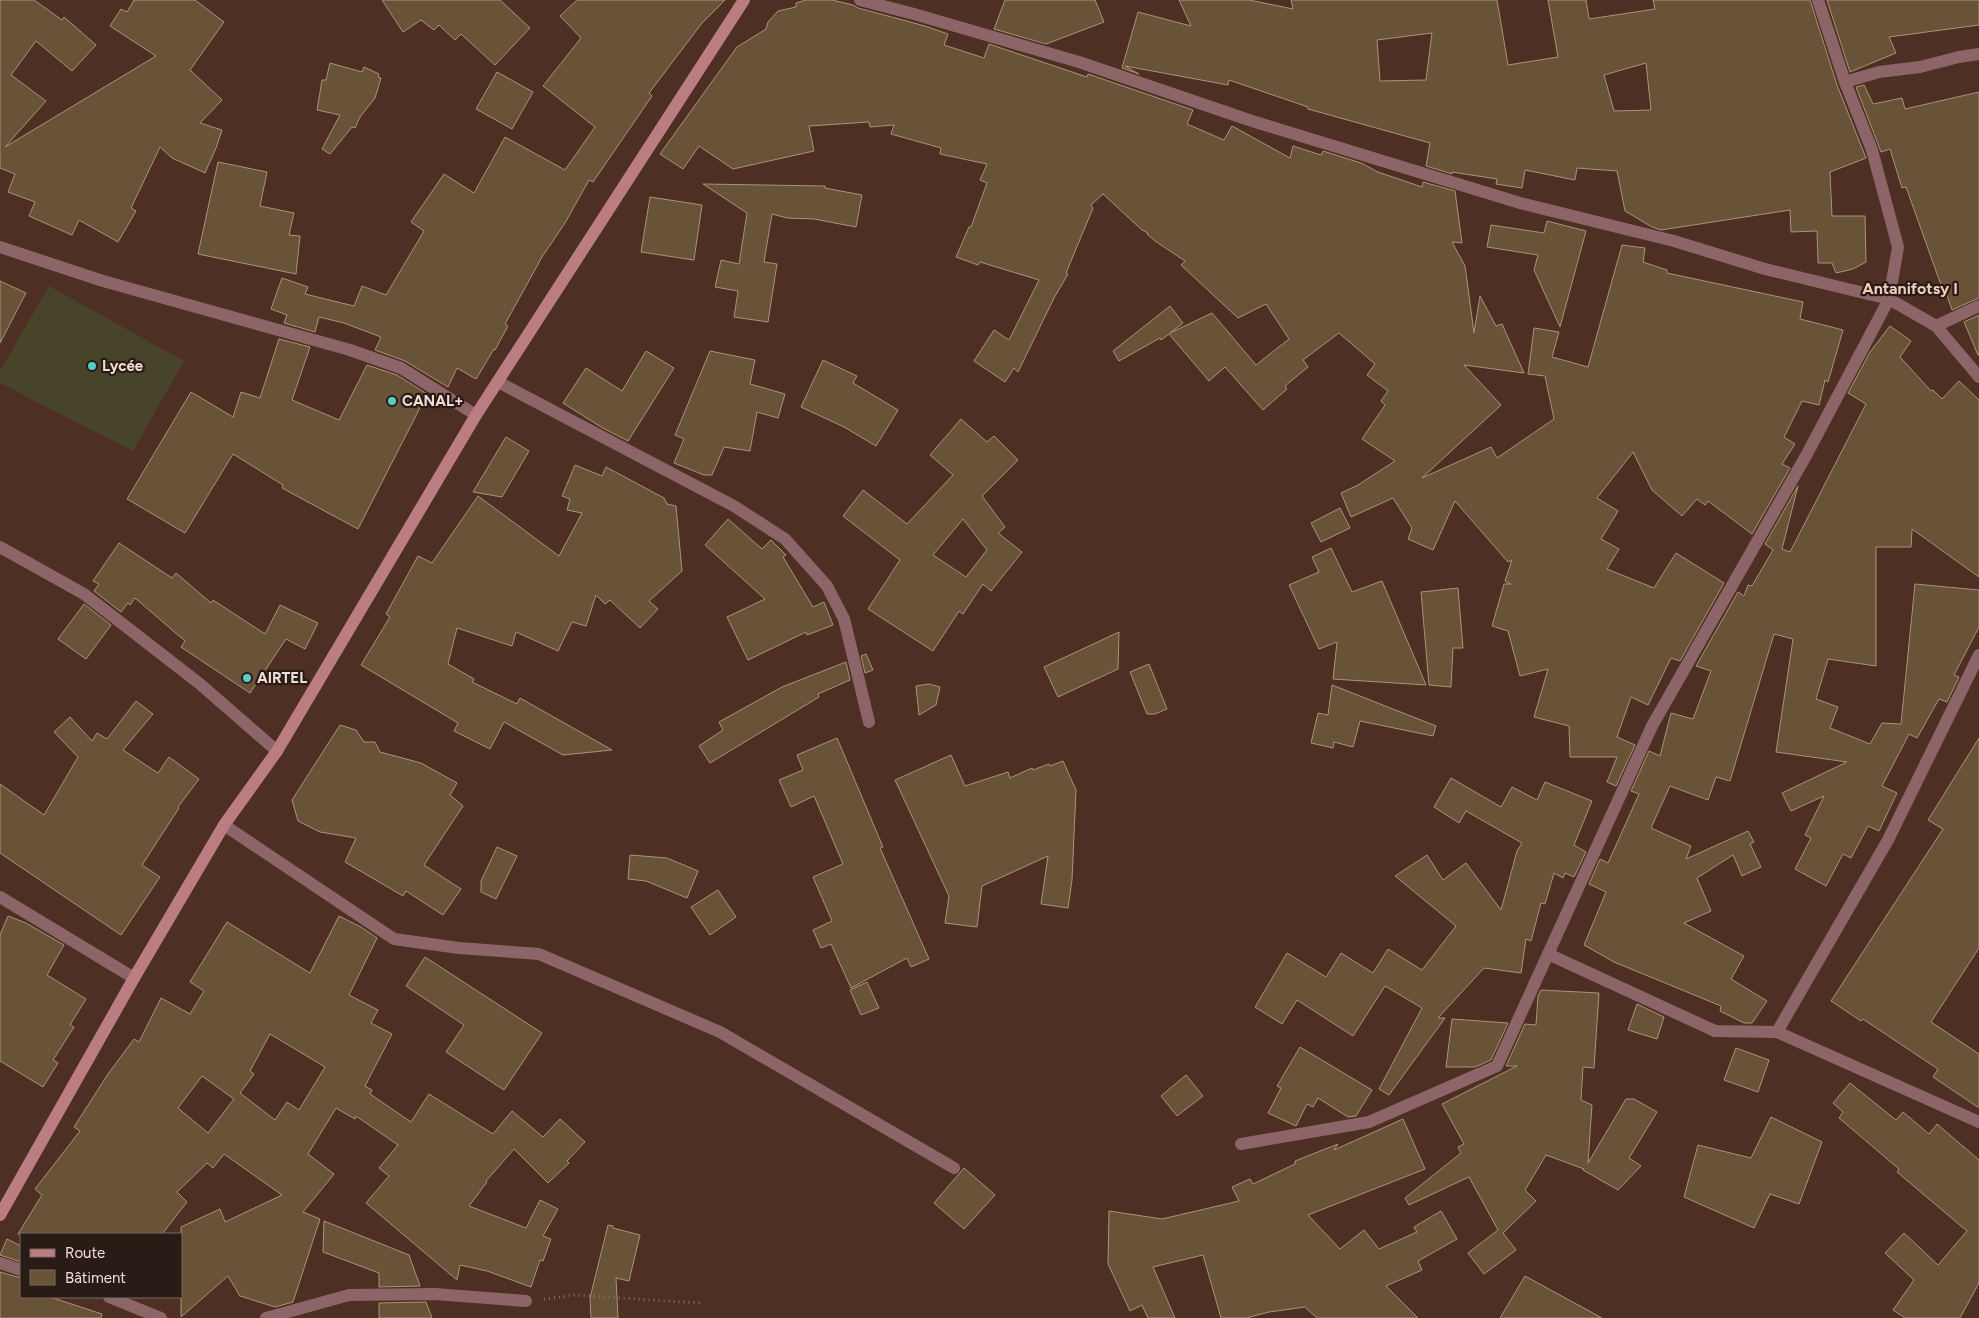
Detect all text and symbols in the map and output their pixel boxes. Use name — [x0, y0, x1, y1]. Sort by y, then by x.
district label: Antanifotsy I — [1862, 279, 1958, 298]
place label: Lycée — [102, 357, 144, 375]
marker: Lycée — [86, 360, 98, 372]
place label: CANAL+ — [402, 392, 463, 410]
marker: CANAL+ — [386, 395, 398, 407]
place label: AIRTEL — [257, 669, 307, 687]
marker: AIRTEL — [241, 672, 253, 684]
legend — [20, 1233, 182, 1298]
text: Route — [65, 1244, 105, 1262]
text: Bâtiment — [65, 1269, 126, 1287]

